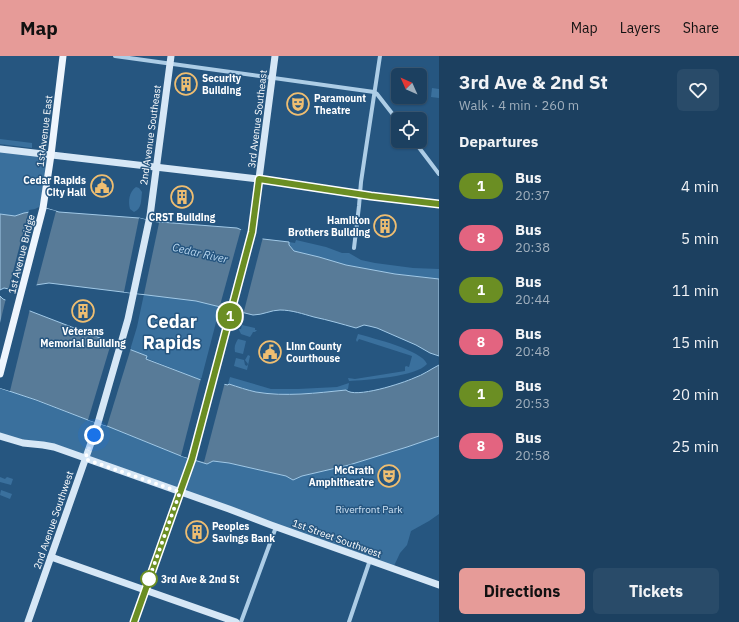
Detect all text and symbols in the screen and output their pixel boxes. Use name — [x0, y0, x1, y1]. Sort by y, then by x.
text: Map — [20, 16, 58, 40]
text: Map — [571, 19, 598, 37]
text: Layers — [620, 19, 661, 37]
text: Share — [683, 19, 719, 37]
north arrow — [391, 68, 427, 104]
map controls — [391, 68, 427, 148]
street label: 3rd Avenue Southeast — [245, 69, 270, 169]
button: heart — [677, 69, 719, 111]
text: 3rd Ave & 2nd St — [459, 70, 608, 94]
building icon: Security Building — [173, 71, 199, 97]
place label: Security Building — [202, 72, 242, 97]
street label: 2nd Avenue Southeast — [137, 84, 164, 186]
theatre icon: Paramount Theatre — [285, 91, 311, 117]
place label: Paramount Theatre — [314, 92, 366, 117]
street label: 1st Avenue East — [34, 94, 55, 168]
text: Walk · 4 min · 260 m — [459, 97, 579, 114]
button: locate — [391, 112, 427, 148]
text: Departures — [459, 132, 538, 151]
text: Bus — [515, 168, 542, 187]
public building icon: Cedar Rapids City Hall — [89, 173, 115, 199]
place label: Cedar Rapids City Hall — [23, 174, 86, 199]
text: 1 — [477, 177, 485, 195]
text: 4 min — [681, 177, 719, 196]
building icon: CRST Building — [169, 184, 195, 210]
text: 20:37 — [515, 187, 550, 204]
place label: CRST Building — [149, 211, 216, 224]
street label: 1st Avenue Bridge — [5, 212, 38, 295]
building icon: Hamilton Brothers Building — [372, 213, 398, 239]
place label: Hamilton Brothers Building — [288, 214, 370, 239]
text: Bus — [515, 220, 542, 239]
text: 8 — [477, 229, 485, 247]
text: 5 min — [681, 229, 719, 248]
text: 20:38 — [515, 239, 550, 256]
water label: Cedar River — [171, 240, 230, 266]
text: Bus — [515, 272, 542, 291]
text: 1 — [477, 281, 485, 299]
text: 11 min — [672, 281, 719, 300]
text: 20:44 — [515, 291, 550, 308]
building icon: Veterans Memorial Building — [70, 298, 96, 324]
line badge: 1 — [217, 303, 243, 329]
text: 1 — [226, 307, 234, 325]
district label: Cedar Rapids — [143, 310, 201, 354]
text: Bus — [515, 324, 542, 343]
place label: Veterans Memorial Building — [40, 325, 126, 350]
text: 8 — [477, 333, 485, 351]
text: 15 min — [672, 333, 719, 352]
public building icon: Linn County Courthouse — [257, 339, 283, 365]
place label: Linn County Courthouse — [286, 340, 342, 365]
text: 20:48 — [515, 343, 550, 360]
text: Bus — [515, 376, 542, 395]
text: 1 — [477, 385, 485, 403]
text: 20 min — [672, 385, 719, 404]
text: 20:53 — [515, 395, 550, 412]
your location — [84, 425, 104, 445]
text: Bus — [515, 428, 542, 447]
text: 8 — [477, 437, 485, 455]
text: 25 min — [672, 437, 719, 456]
text: 20:58 — [515, 447, 550, 464]
theatre icon: McGrath Amphitheatre — [376, 463, 402, 489]
place label: McGrath Amphitheatre — [309, 464, 374, 489]
street label: 2nd Avenue Southwest — [31, 469, 77, 571]
park label: Riverfront Park — [335, 503, 403, 516]
street label: 1st Street Southwest — [290, 516, 384, 561]
building icon: Peoples Savings Bank — [184, 519, 210, 545]
place label: Peoples Savings Bank — [212, 520, 275, 545]
button: Directions — [459, 568, 585, 614]
button: Tickets — [593, 568, 719, 614]
marker: 3rd Ave & 2nd St — [140, 570, 158, 588]
place label: 3rd Ave & 2nd St — [161, 573, 239, 586]

